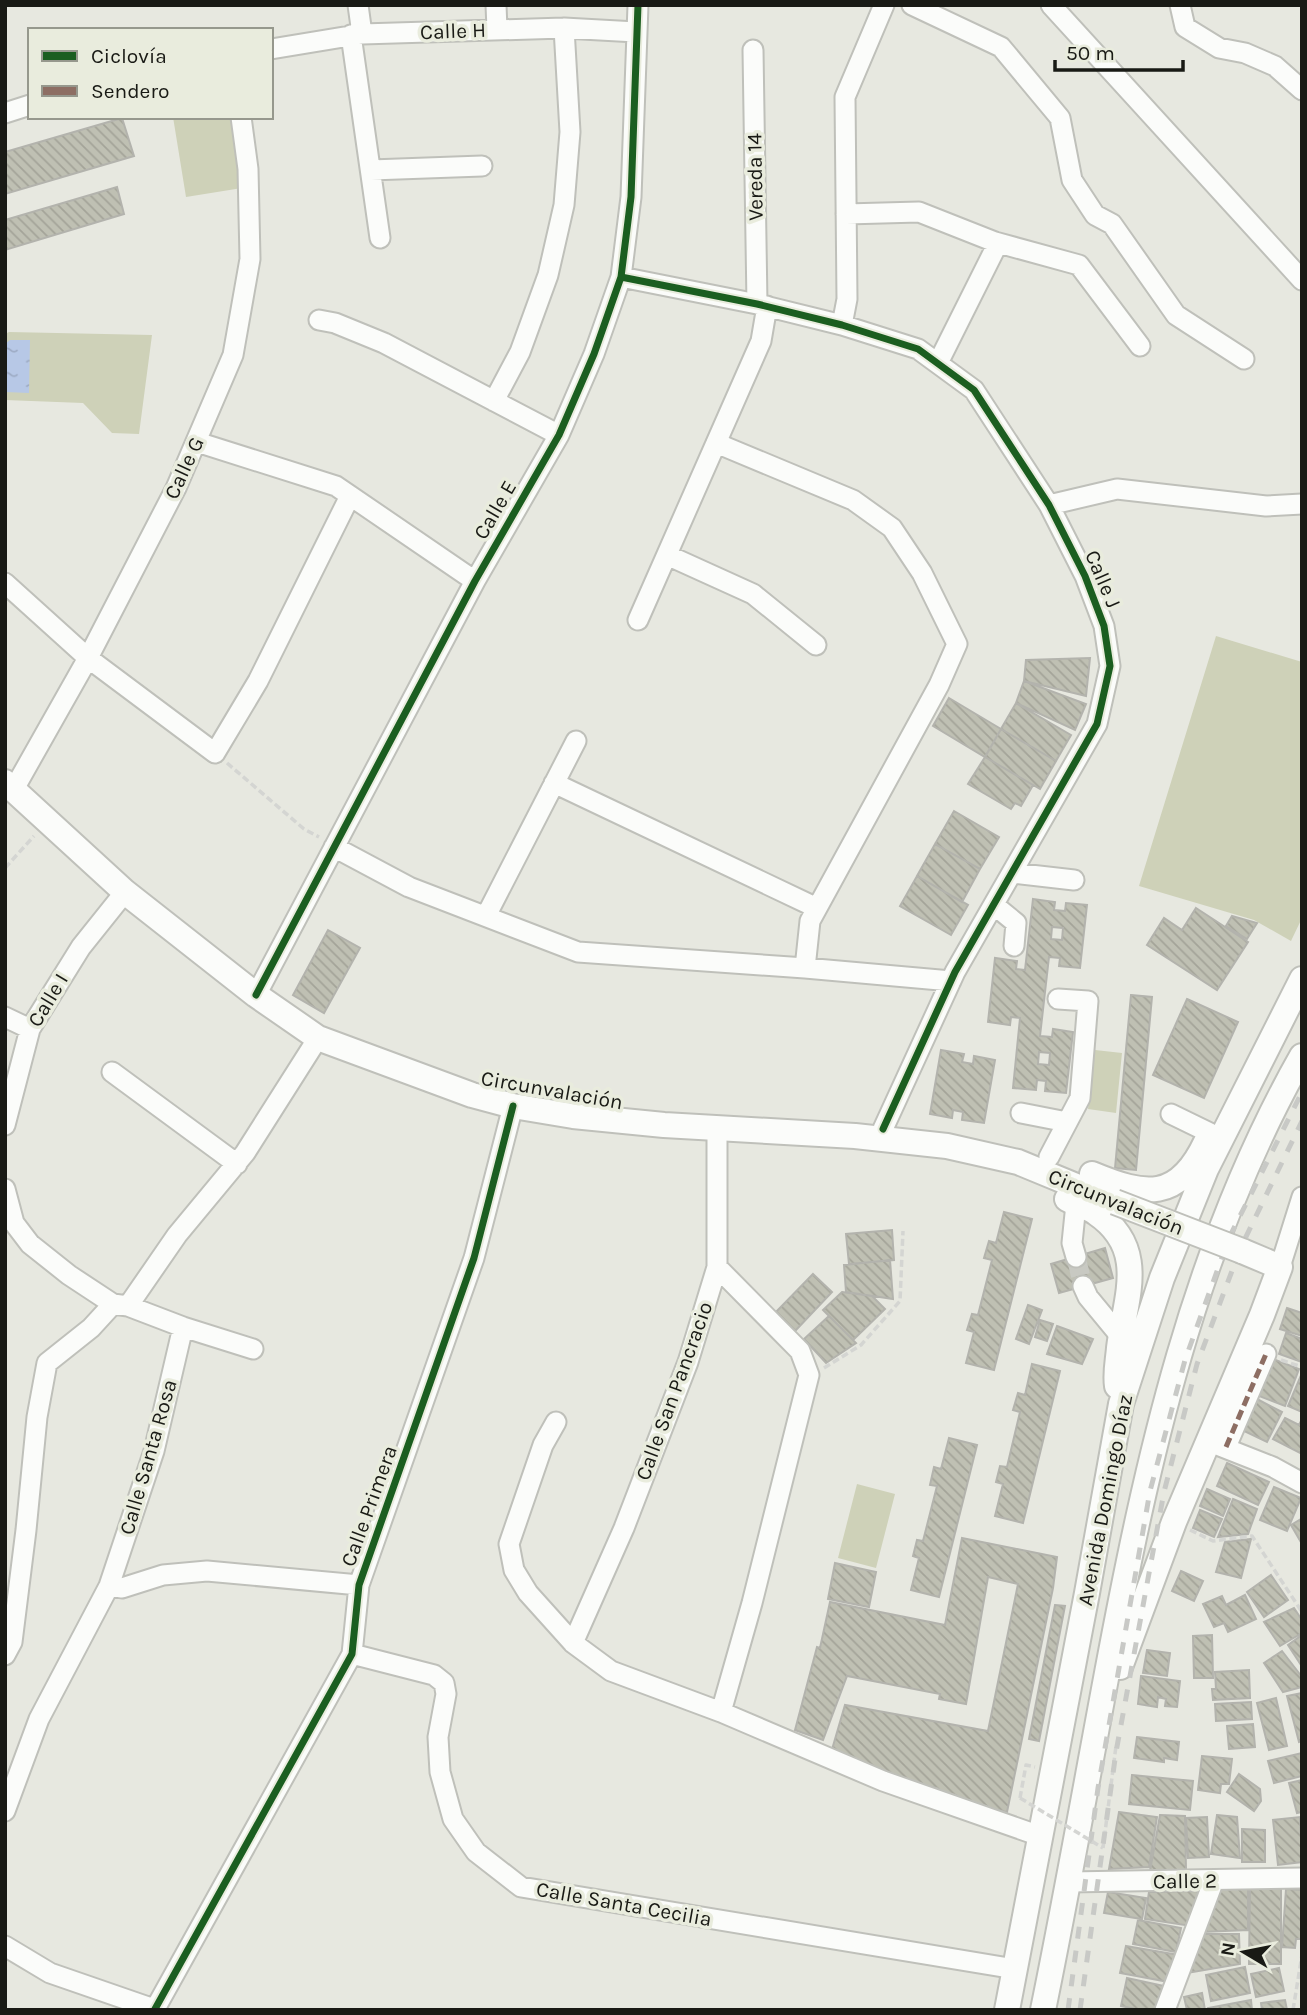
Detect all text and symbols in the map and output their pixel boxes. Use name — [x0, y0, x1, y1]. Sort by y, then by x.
street label: Calle H — [420, 18, 486, 44]
legend — [28, 28, 273, 119]
scale bar — [1055, 28, 1183, 72]
text: 50 m — [1066, 41, 1115, 65]
text: Ciclovía — [91, 44, 167, 68]
text: Sendero — [91, 79, 169, 103]
street label: Vereda 14 — [742, 133, 768, 221]
street label: Calle G — [159, 433, 209, 503]
street label: Calle E — [469, 476, 521, 544]
street label: Calle J — [1080, 546, 1126, 612]
street label: Calle I — [23, 969, 73, 1031]
street label: Circunvalación — [479, 1066, 625, 1114]
street label: Circunvalación — [1045, 1164, 1187, 1240]
street label: Calle San Pancracio — [631, 1298, 717, 1484]
street label: Calle Santa Rosa — [114, 1377, 182, 1537]
street label: Avenida Domingo Díaz — [1073, 1392, 1137, 1608]
street label: Calle Primera — [336, 1442, 402, 1570]
street label: Calle 2 — [1153, 1868, 1217, 1894]
street label: Calle Santa Cecilia — [534, 1877, 714, 1931]
north arrow — [1209, 1917, 1279, 1987]
text: N — [1216, 1941, 1240, 1958]

